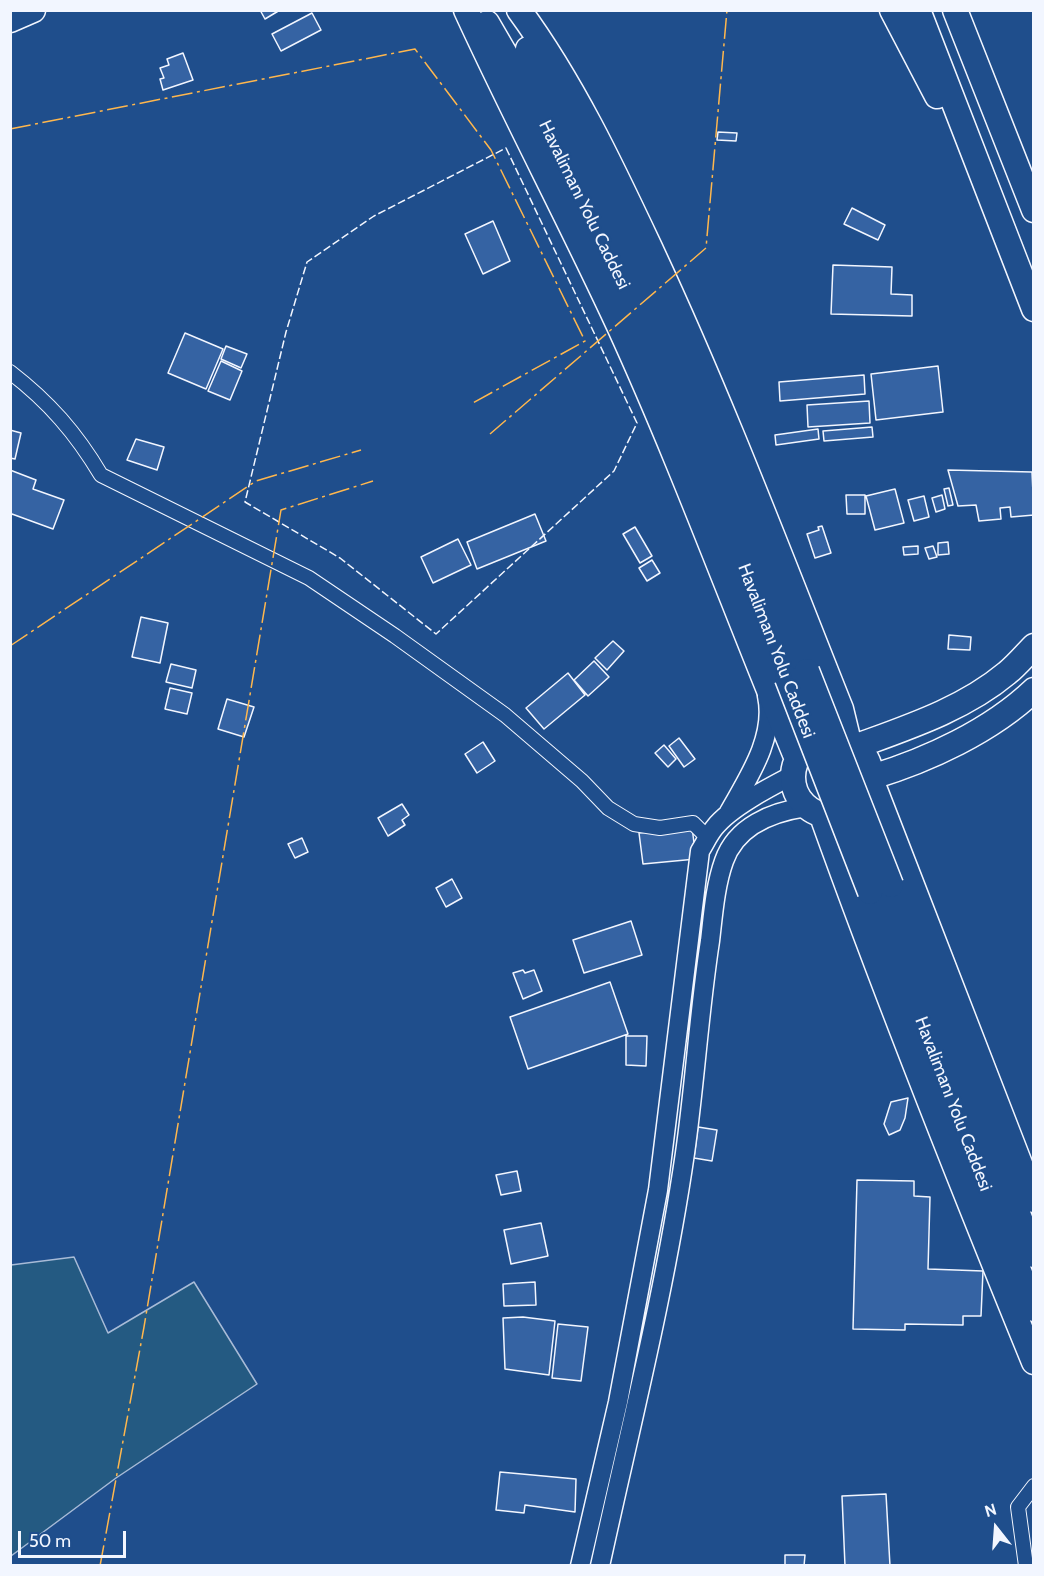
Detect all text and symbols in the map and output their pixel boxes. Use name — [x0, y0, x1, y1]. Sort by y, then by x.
street label: Havalimanı Yolu Caddesi — [534, 117, 634, 293]
street label: Havalimanı Yolu Caddesi — [733, 561, 819, 741]
street label: Havalimanı Yolu Caddesi — [910, 1014, 996, 1194]
north arrow — [966, 1498, 1026, 1558]
text: N — [982, 1500, 999, 1521]
scale bar — [21, 1519, 129, 1557]
text: 50 m — [29, 1530, 71, 1552]

